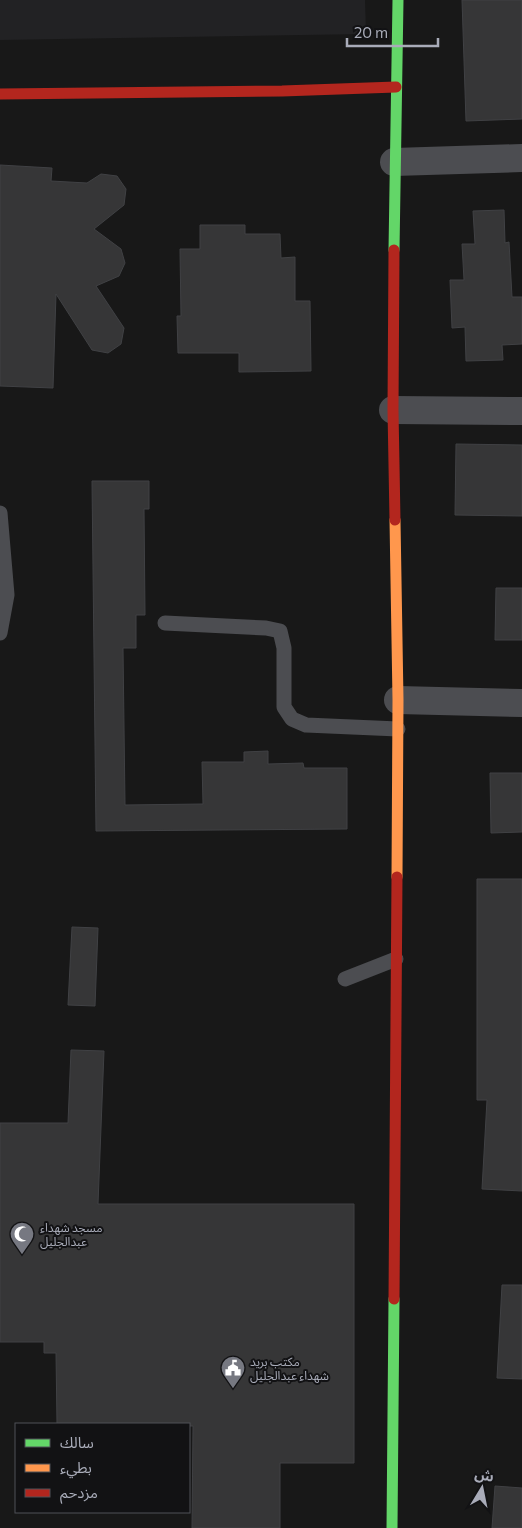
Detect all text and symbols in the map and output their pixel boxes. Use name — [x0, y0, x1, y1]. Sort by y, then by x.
scale bar — [347, 15, 438, 47]
text: 20 m — [354, 23, 388, 41]
place label: مسجد شهداء عبدالجليل — [40, 1220, 103, 1249]
mosque icon: مسجد شهداء عبدالجليل — [9, 1221, 35, 1255]
place label: مكتب بريد شهداء عبدالجليل — [250, 1354, 329, 1383]
public building icon: مكتب بريد شهداء عبدالجليل — [220, 1355, 246, 1389]
legend — [15, 1423, 190, 1513]
text: سالك — [60, 1433, 94, 1451]
text: بطيء — [60, 1458, 92, 1479]
north arrow — [457, 1463, 507, 1513]
text: ش — [473, 1465, 495, 1485]
text: مزدحم — [60, 1483, 98, 1504]

